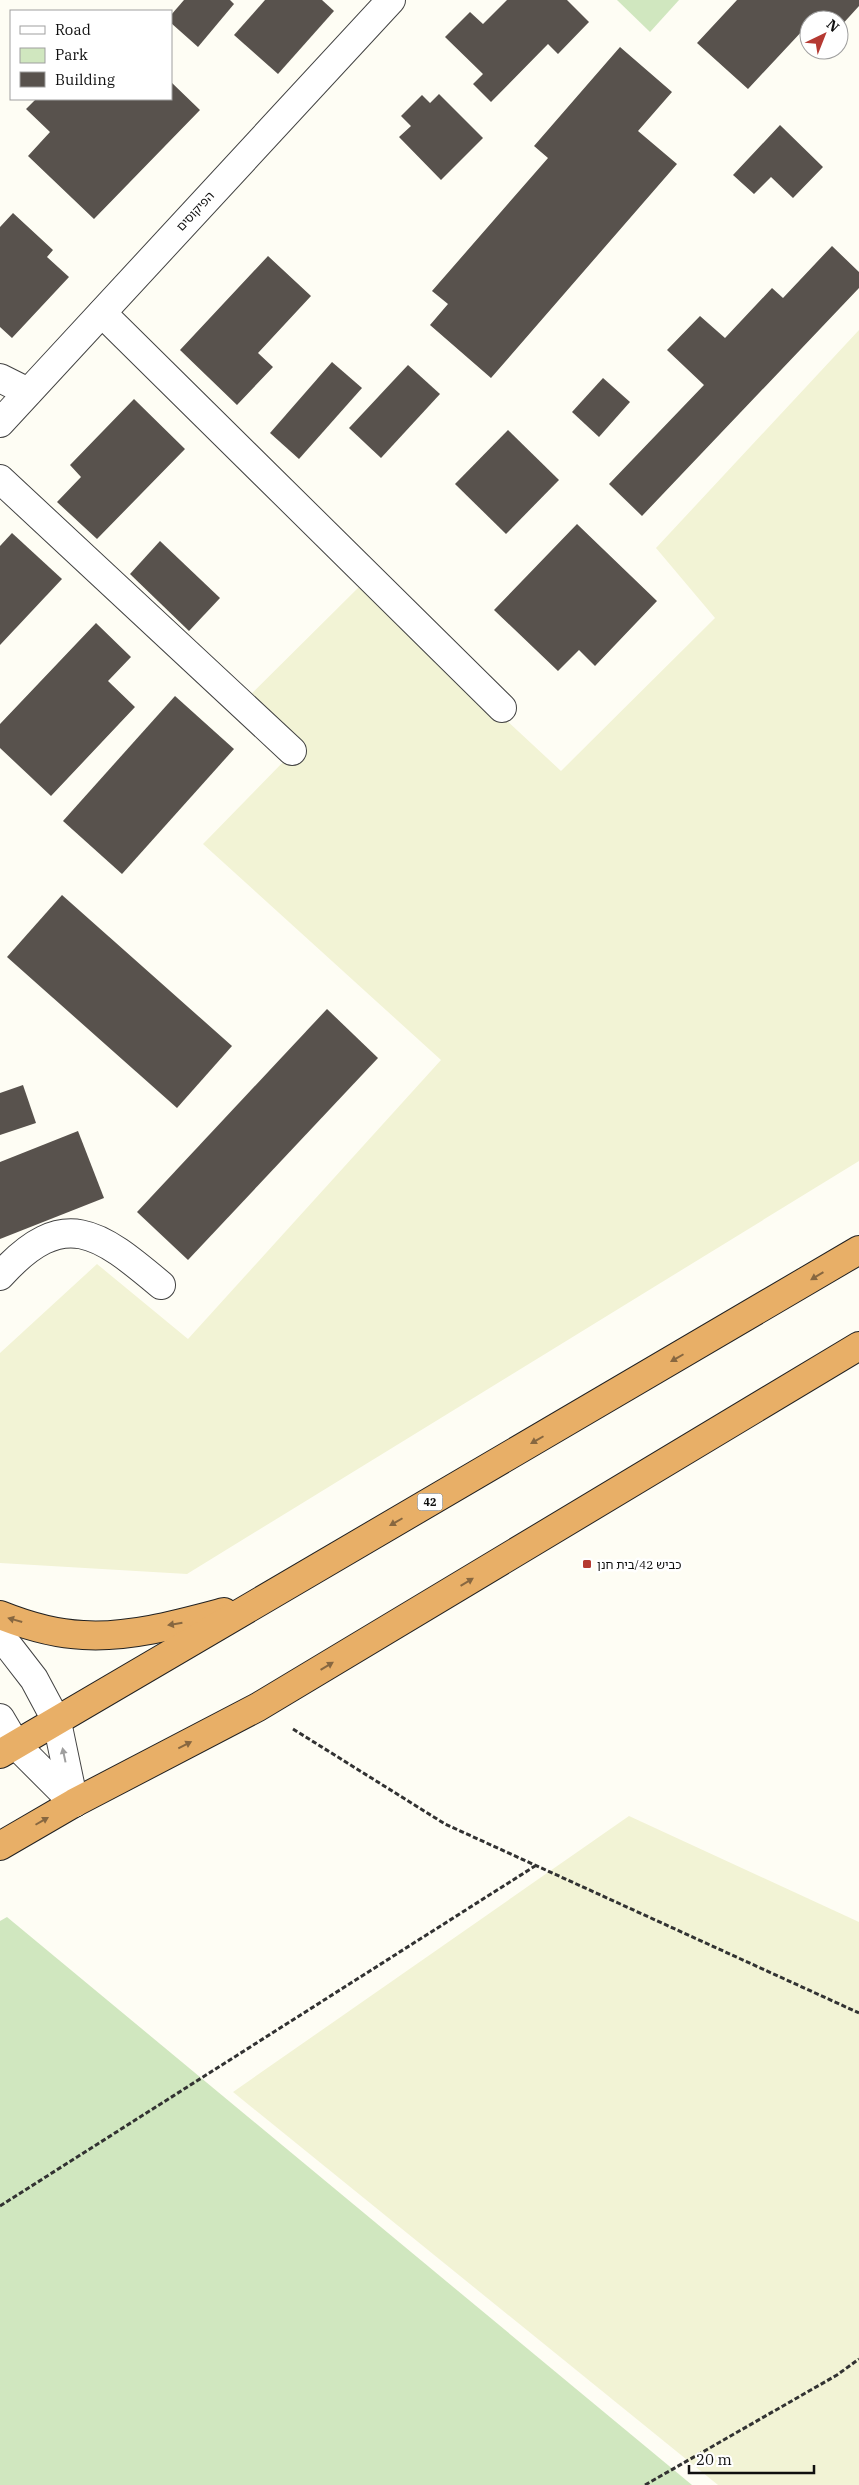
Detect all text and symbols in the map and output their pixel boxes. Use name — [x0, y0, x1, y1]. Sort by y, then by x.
legend — [10, 10, 172, 100]
north arrow — [799, 10, 849, 60]
text: N — [823, 15, 843, 36]
text: Road — [55, 20, 91, 39]
text: Park — [55, 45, 88, 64]
text: Building — [55, 70, 115, 89]
street label: הפיקוסים — [173, 188, 217, 234]
one-way arrow — [811, 1271, 824, 1280]
one-way arrow — [670, 1353, 684, 1362]
one-way arrow — [530, 1435, 543, 1444]
road number: 42 — [418, 1494, 442, 1510]
one-way arrow — [390, 1517, 403, 1526]
place label: כביש 42/בית חנן — [597, 1557, 682, 1572]
marker: כביש 42/בית חנן — [581, 1558, 593, 1570]
one-way arrow — [460, 1577, 473, 1586]
one-way arrow — [8, 1615, 23, 1623]
one-way arrow — [167, 1620, 183, 1628]
one-way arrow — [321, 1661, 334, 1670]
one-way arrow — [178, 1741, 193, 1749]
one-way arrow — [59, 1747, 67, 1763]
one-way arrow — [36, 1817, 49, 1826]
scale bar — [689, 2442, 814, 2474]
text: 20 m — [696, 2450, 732, 2469]

